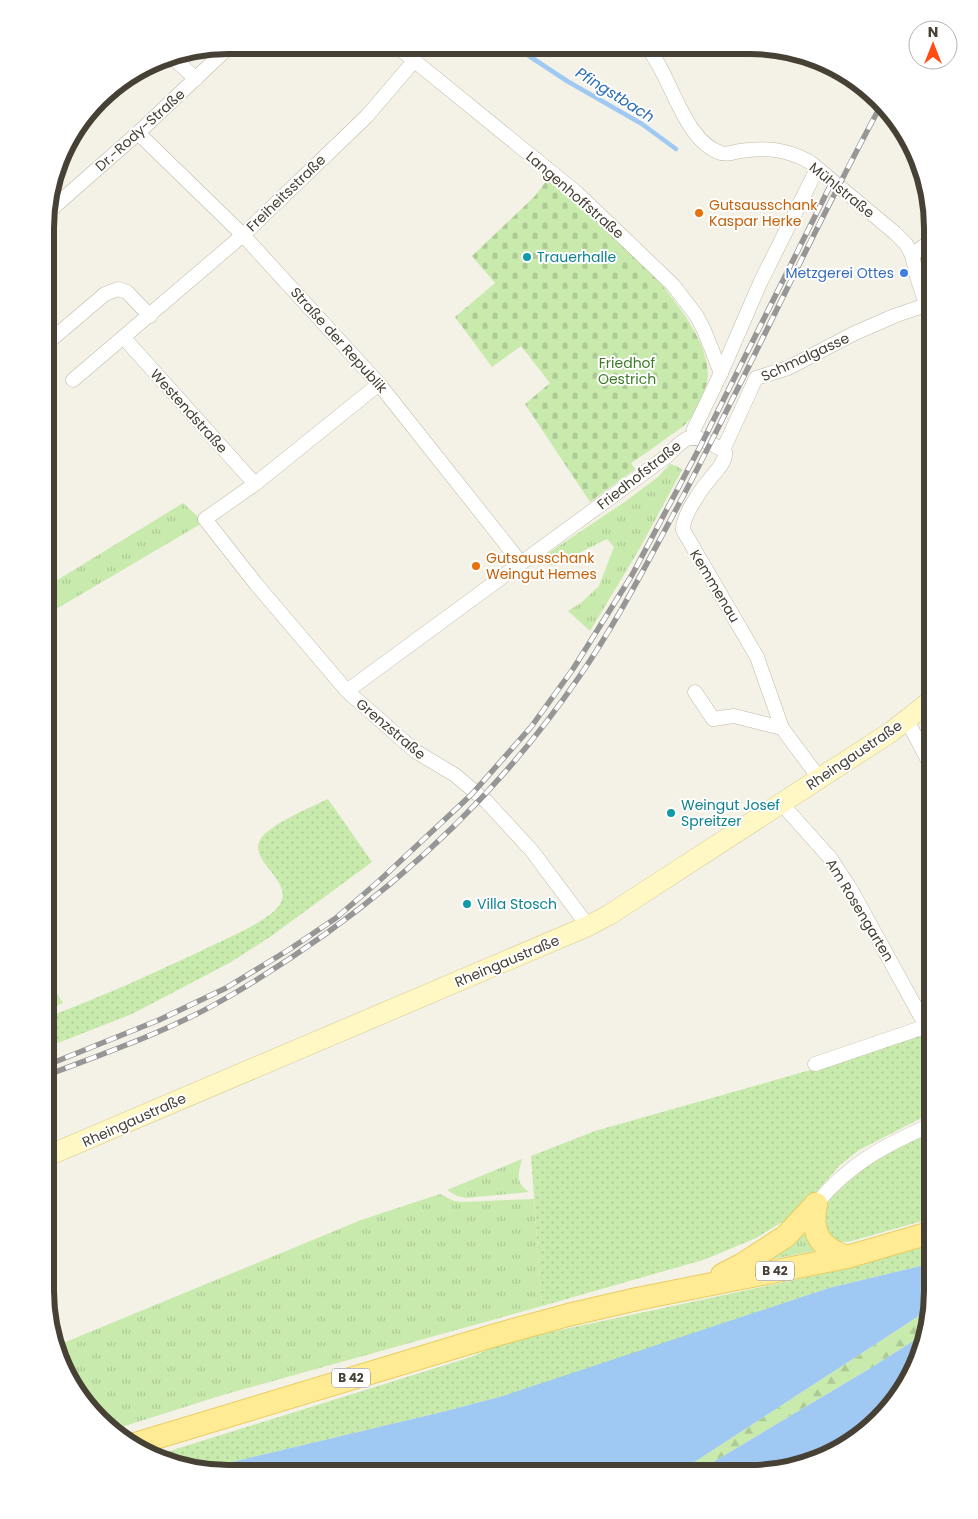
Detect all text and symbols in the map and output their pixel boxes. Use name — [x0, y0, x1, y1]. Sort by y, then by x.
north arrow — [908, 20, 958, 70]
text: N — [928, 22, 938, 42]
water label: Pfingstbach — [572, 62, 659, 127]
street label: Dr.-Rody-Straße — [91, 84, 189, 176]
street label: Langenhoffstraße — [522, 147, 629, 243]
street label: Freiheitsstraße — [242, 150, 330, 236]
street label: Mühlstraße — [805, 157, 879, 223]
place label: Gutsausschank Kaspar Herke — [709, 195, 818, 231]
marker: Gutsausschank Kaspar Herke — [693, 207, 705, 219]
place label: Trauerhalle — [537, 247, 616, 267]
marker: Trauerhalle — [521, 251, 533, 263]
place label: Metzgerei Ottes — [785, 263, 894, 283]
marker: Metzgerei Ottes — [898, 267, 910, 279]
street label: Straße der Republik — [286, 283, 393, 398]
street label: Schmalgasse — [758, 328, 853, 386]
park label: Friedhof Oestrich — [598, 353, 656, 389]
street label: Westendstraße — [146, 364, 232, 458]
street label: Friedhofstraße — [593, 436, 685, 514]
street label: Kemmenau — [685, 546, 745, 626]
place label: Gutsausschank Weingut Hemes — [486, 548, 597, 584]
marker: Gutsausschank Weingut Hemes — [470, 560, 482, 572]
street label: Grenzstraße — [352, 694, 430, 764]
street label: Rheingaustraße — [802, 715, 906, 795]
place label: Weingut Josef Spreitzer — [681, 795, 780, 831]
marker: Weingut Josef Spreitzer — [665, 807, 677, 819]
street label: Am Rosengarten — [821, 855, 899, 965]
place label: Villa Stosch — [477, 894, 557, 914]
marker: Villa Stosch — [461, 898, 473, 910]
street label: Rheingaustraße — [452, 930, 563, 992]
street label: Rheingaustraße — [79, 1088, 189, 1152]
road number: B 42 — [756, 1262, 794, 1280]
road number: B 42 — [332, 1369, 370, 1388]

